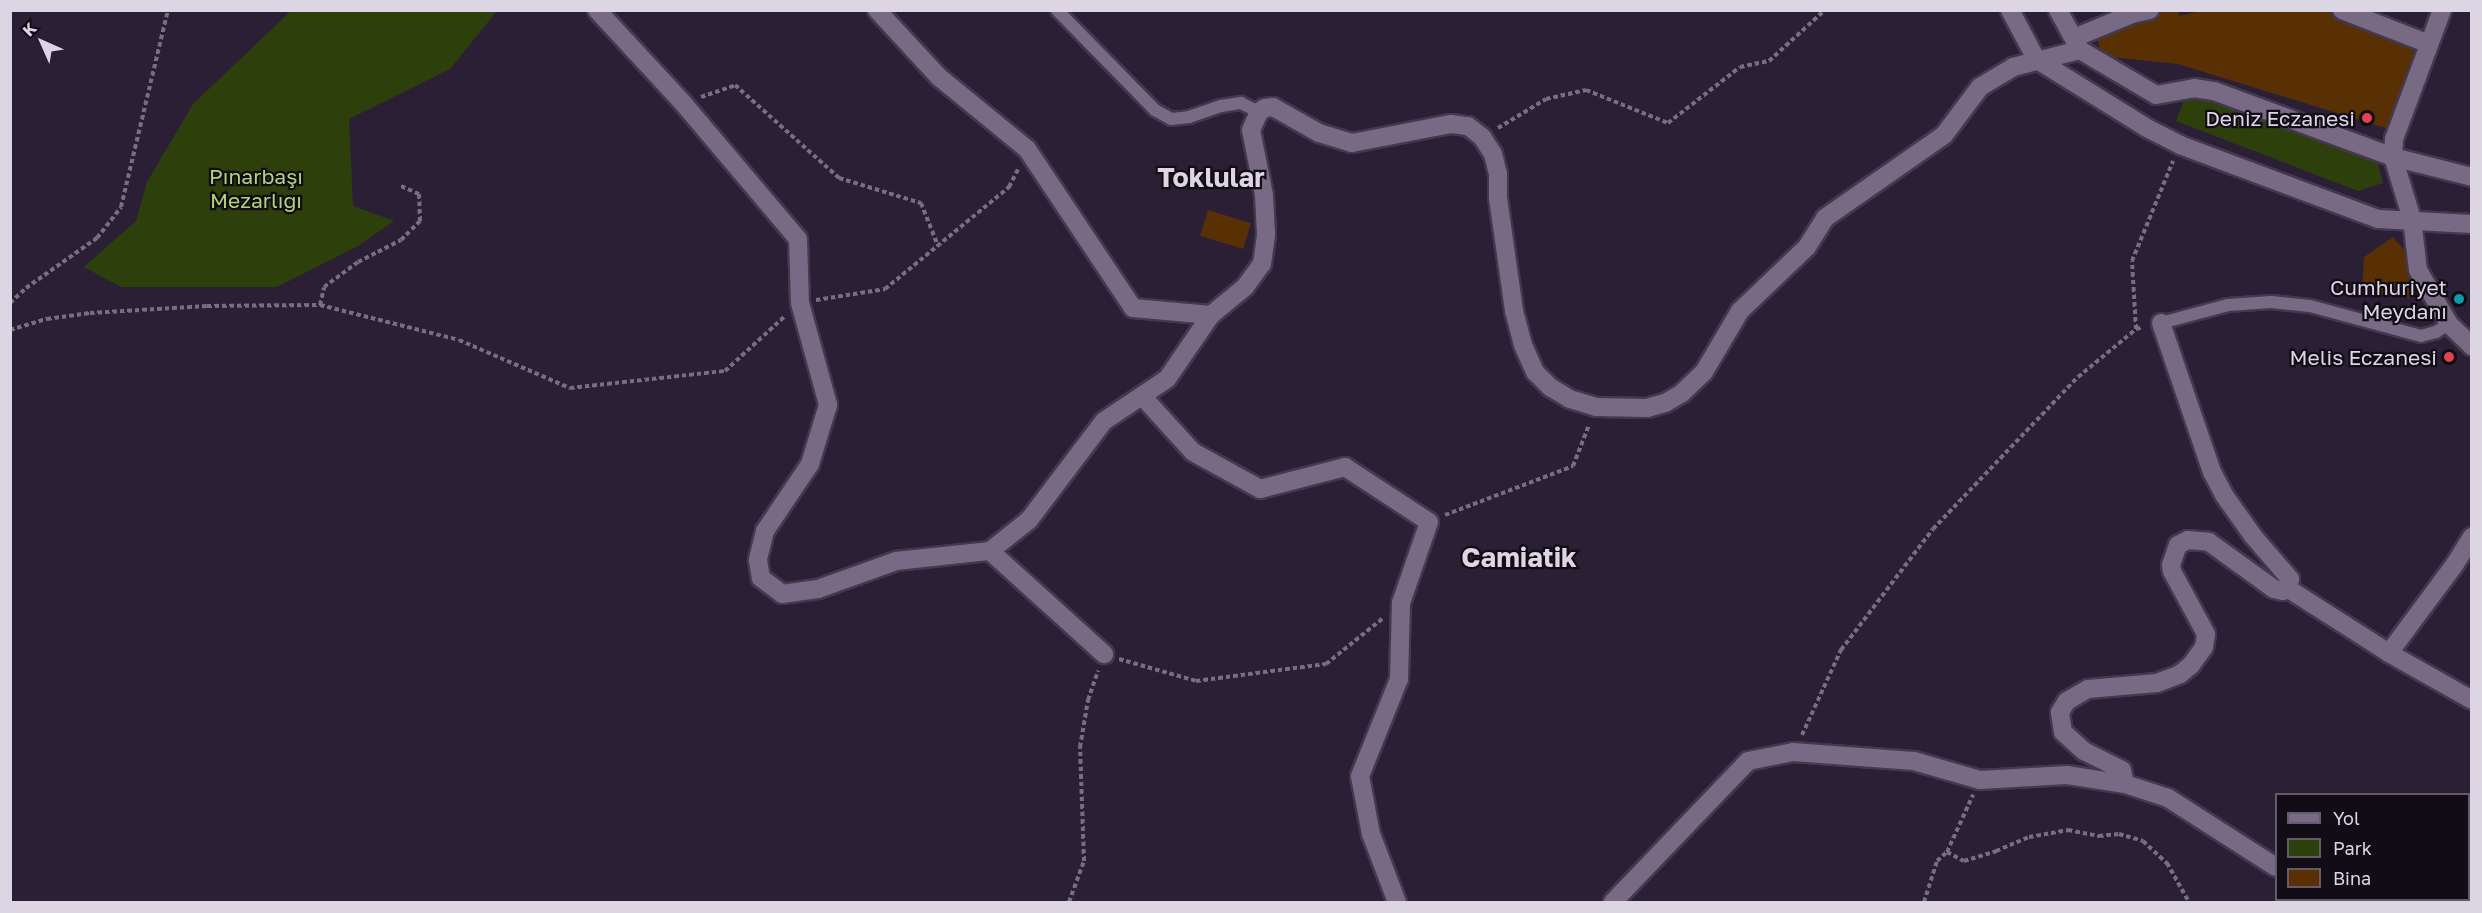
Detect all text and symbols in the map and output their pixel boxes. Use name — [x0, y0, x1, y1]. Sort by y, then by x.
north arrow — [12, 12, 72, 72]
text: K — [18, 18, 40, 40]
place label: Deniz Eczanesi — [2205, 105, 2355, 131]
marker: Deniz Eczanesi — [2360, 111, 2374, 125]
district label: Toklular — [1157, 162, 1265, 194]
park label: Pınarbaşı Mezarlığı — [209, 163, 303, 213]
place label: Cumhuriyet Meydanı — [2330, 274, 2447, 324]
marker: Cumhuriyet Meydanı — [2452, 292, 2466, 306]
place label: Melis Eczanesi — [2290, 344, 2437, 370]
marker: Melis Eczanesi — [2442, 350, 2456, 364]
district label: Camiatik — [1461, 542, 1577, 574]
legend — [2275, 793, 2470, 901]
text: Yol — [2333, 807, 2360, 829]
text: Park — [2333, 837, 2372, 859]
text: Bina — [2333, 867, 2371, 889]

